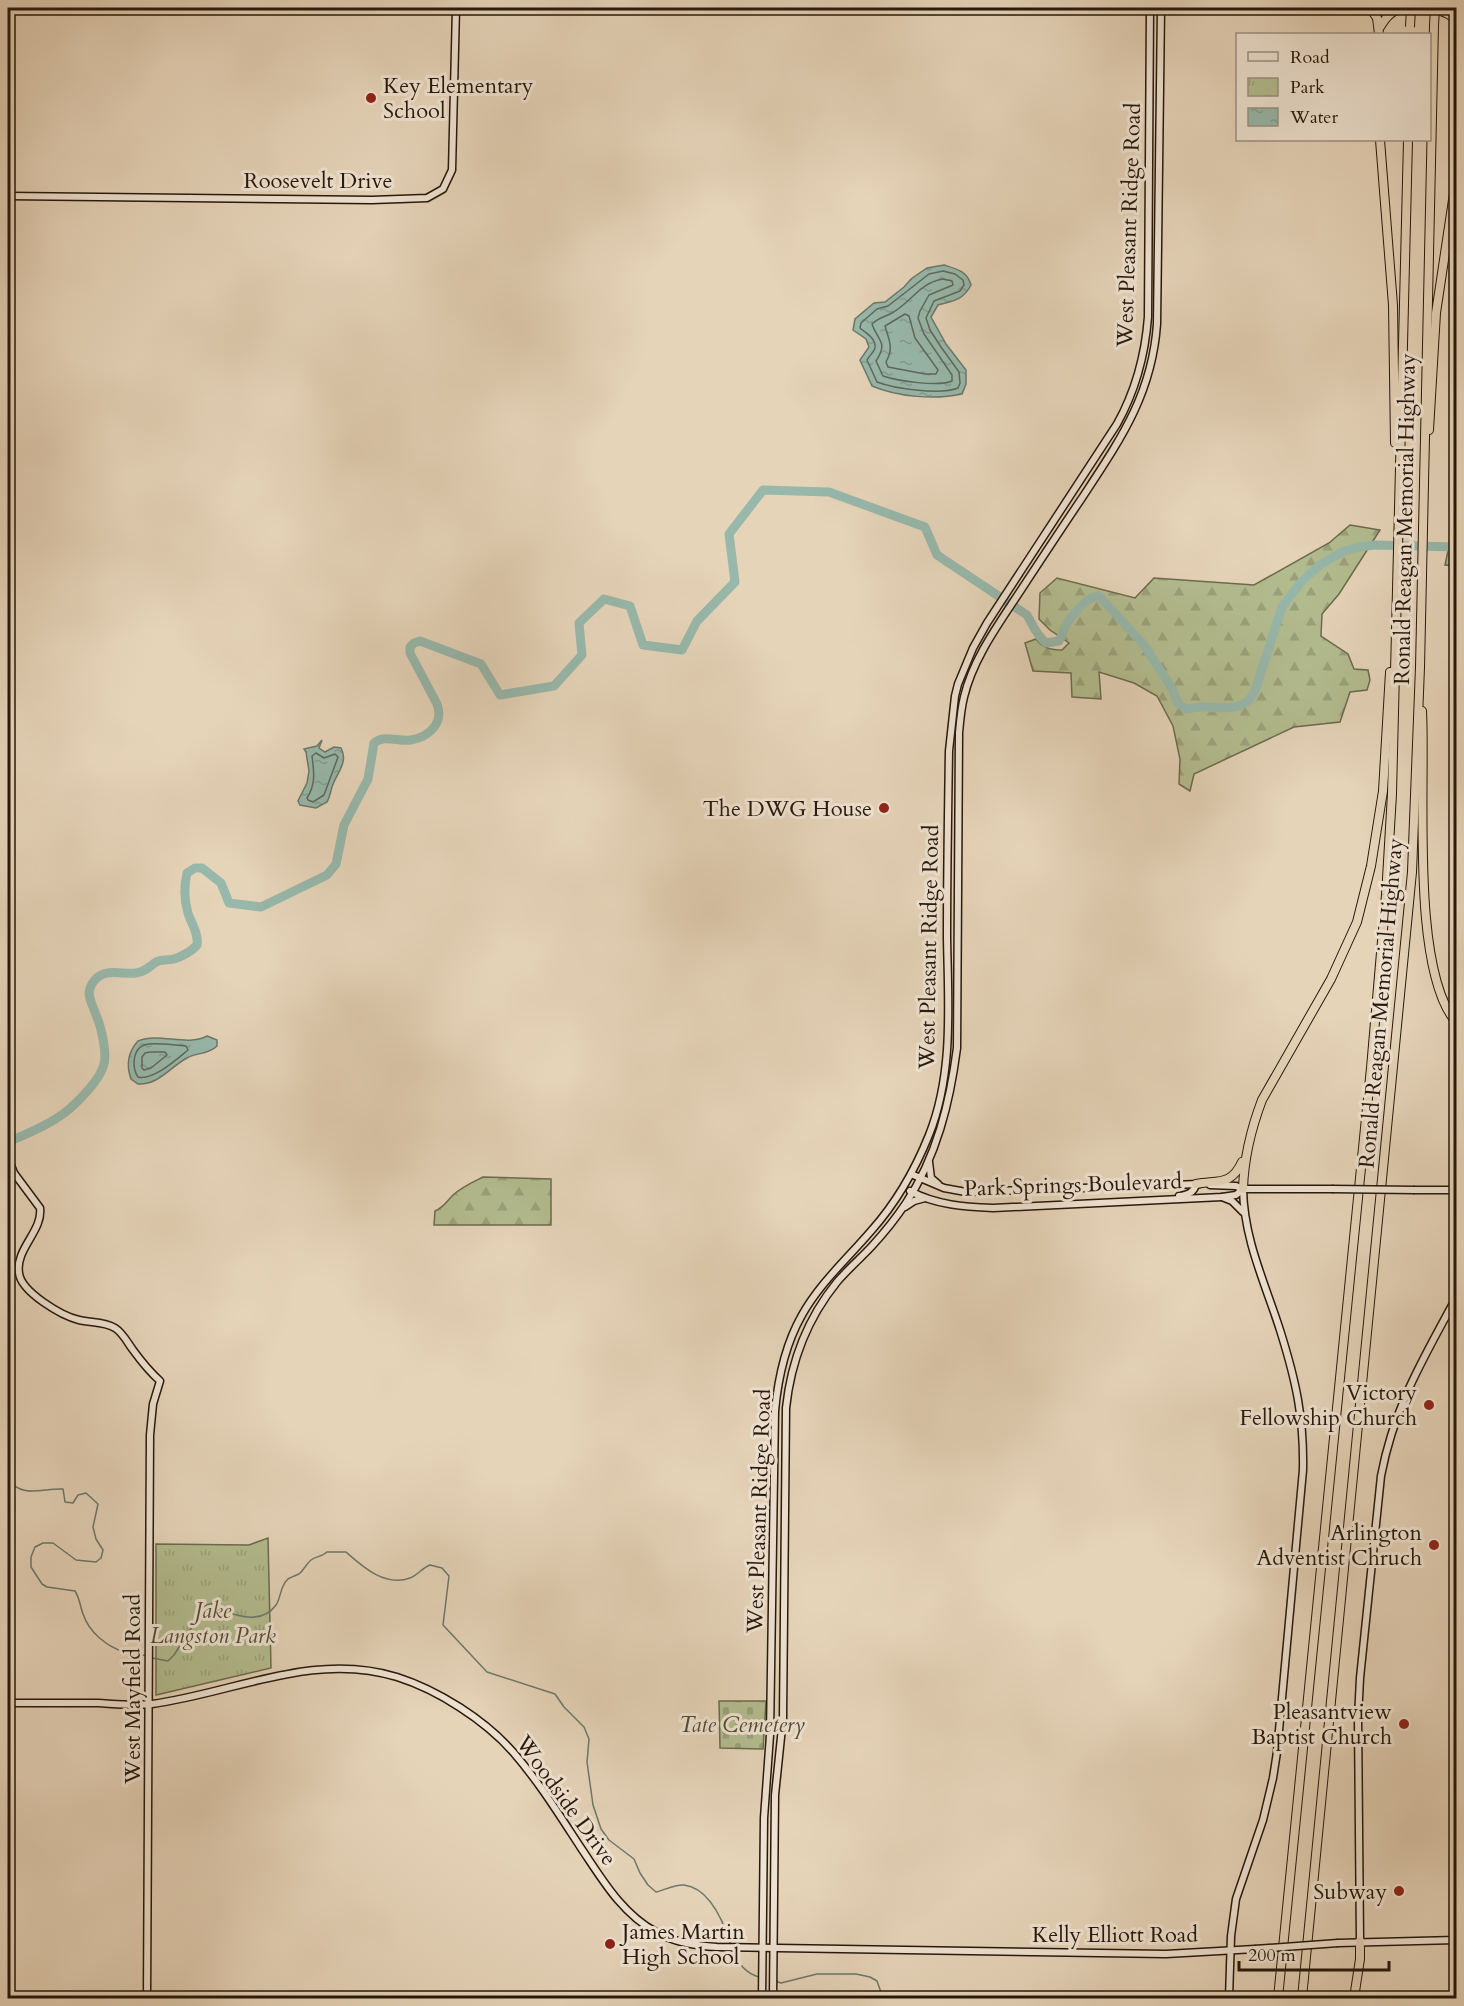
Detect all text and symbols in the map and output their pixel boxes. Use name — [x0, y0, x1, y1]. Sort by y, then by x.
legend — [1236, 33, 1431, 141]
text: Road — [1290, 45, 1330, 70]
place label: Key Elementary School — [383, 71, 534, 126]
text: Park — [1290, 75, 1325, 100]
marker: Key Elementary School — [364, 91, 378, 105]
street label: West Pleasant Ridge Road — [1110, 102, 1148, 349]
text: Water — [1289, 105, 1339, 130]
street label: Roosevelt Drive — [243, 166, 393, 196]
street label: Ronald Reagan Memorial Highway — [1387, 353, 1423, 685]
place label: The DWG House — [703, 794, 872, 824]
marker: The DWG House — [877, 801, 891, 815]
street label: West Pleasant Ridge Road — [912, 824, 946, 1071]
street label: Ronald Reagan Memorial Highway — [1352, 836, 1410, 1170]
street label: Park Springs Boulevard — [963, 1166, 1183, 1204]
place label: Victory Fellowship Church — [1239, 1378, 1417, 1433]
street label: West Pleasant Ridge Road — [740, 1388, 778, 1635]
marker: Victory Fellowship Church — [1422, 1398, 1436, 1412]
place label: Arlington Adventist Chruch — [1257, 1518, 1422, 1573]
marker: Arlington Adventist Chruch — [1427, 1538, 1441, 1552]
street label: West Mayfield Road — [118, 1594, 148, 1785]
park label: Jake Langston Park — [150, 1596, 276, 1651]
place label: Pleasantview Baptist Church — [1251, 1697, 1392, 1752]
park label: Tate Cemetery — [679, 1710, 805, 1740]
marker: Pleasantview Baptist Church — [1397, 1717, 1411, 1731]
street label: Woodside Drive — [508, 1729, 624, 1872]
place label: Subway — [1313, 1877, 1387, 1907]
marker: Subway — [1392, 1884, 1406, 1898]
place label: James Martin High School — [619, 1917, 745, 1972]
street label: Kelly Elliott Road — [1032, 1920, 1198, 1950]
scale bar — [1239, 1934, 1389, 1972]
marker: James Martin High School — [603, 1937, 617, 1951]
text: 200 m — [1248, 1943, 1296, 1968]

